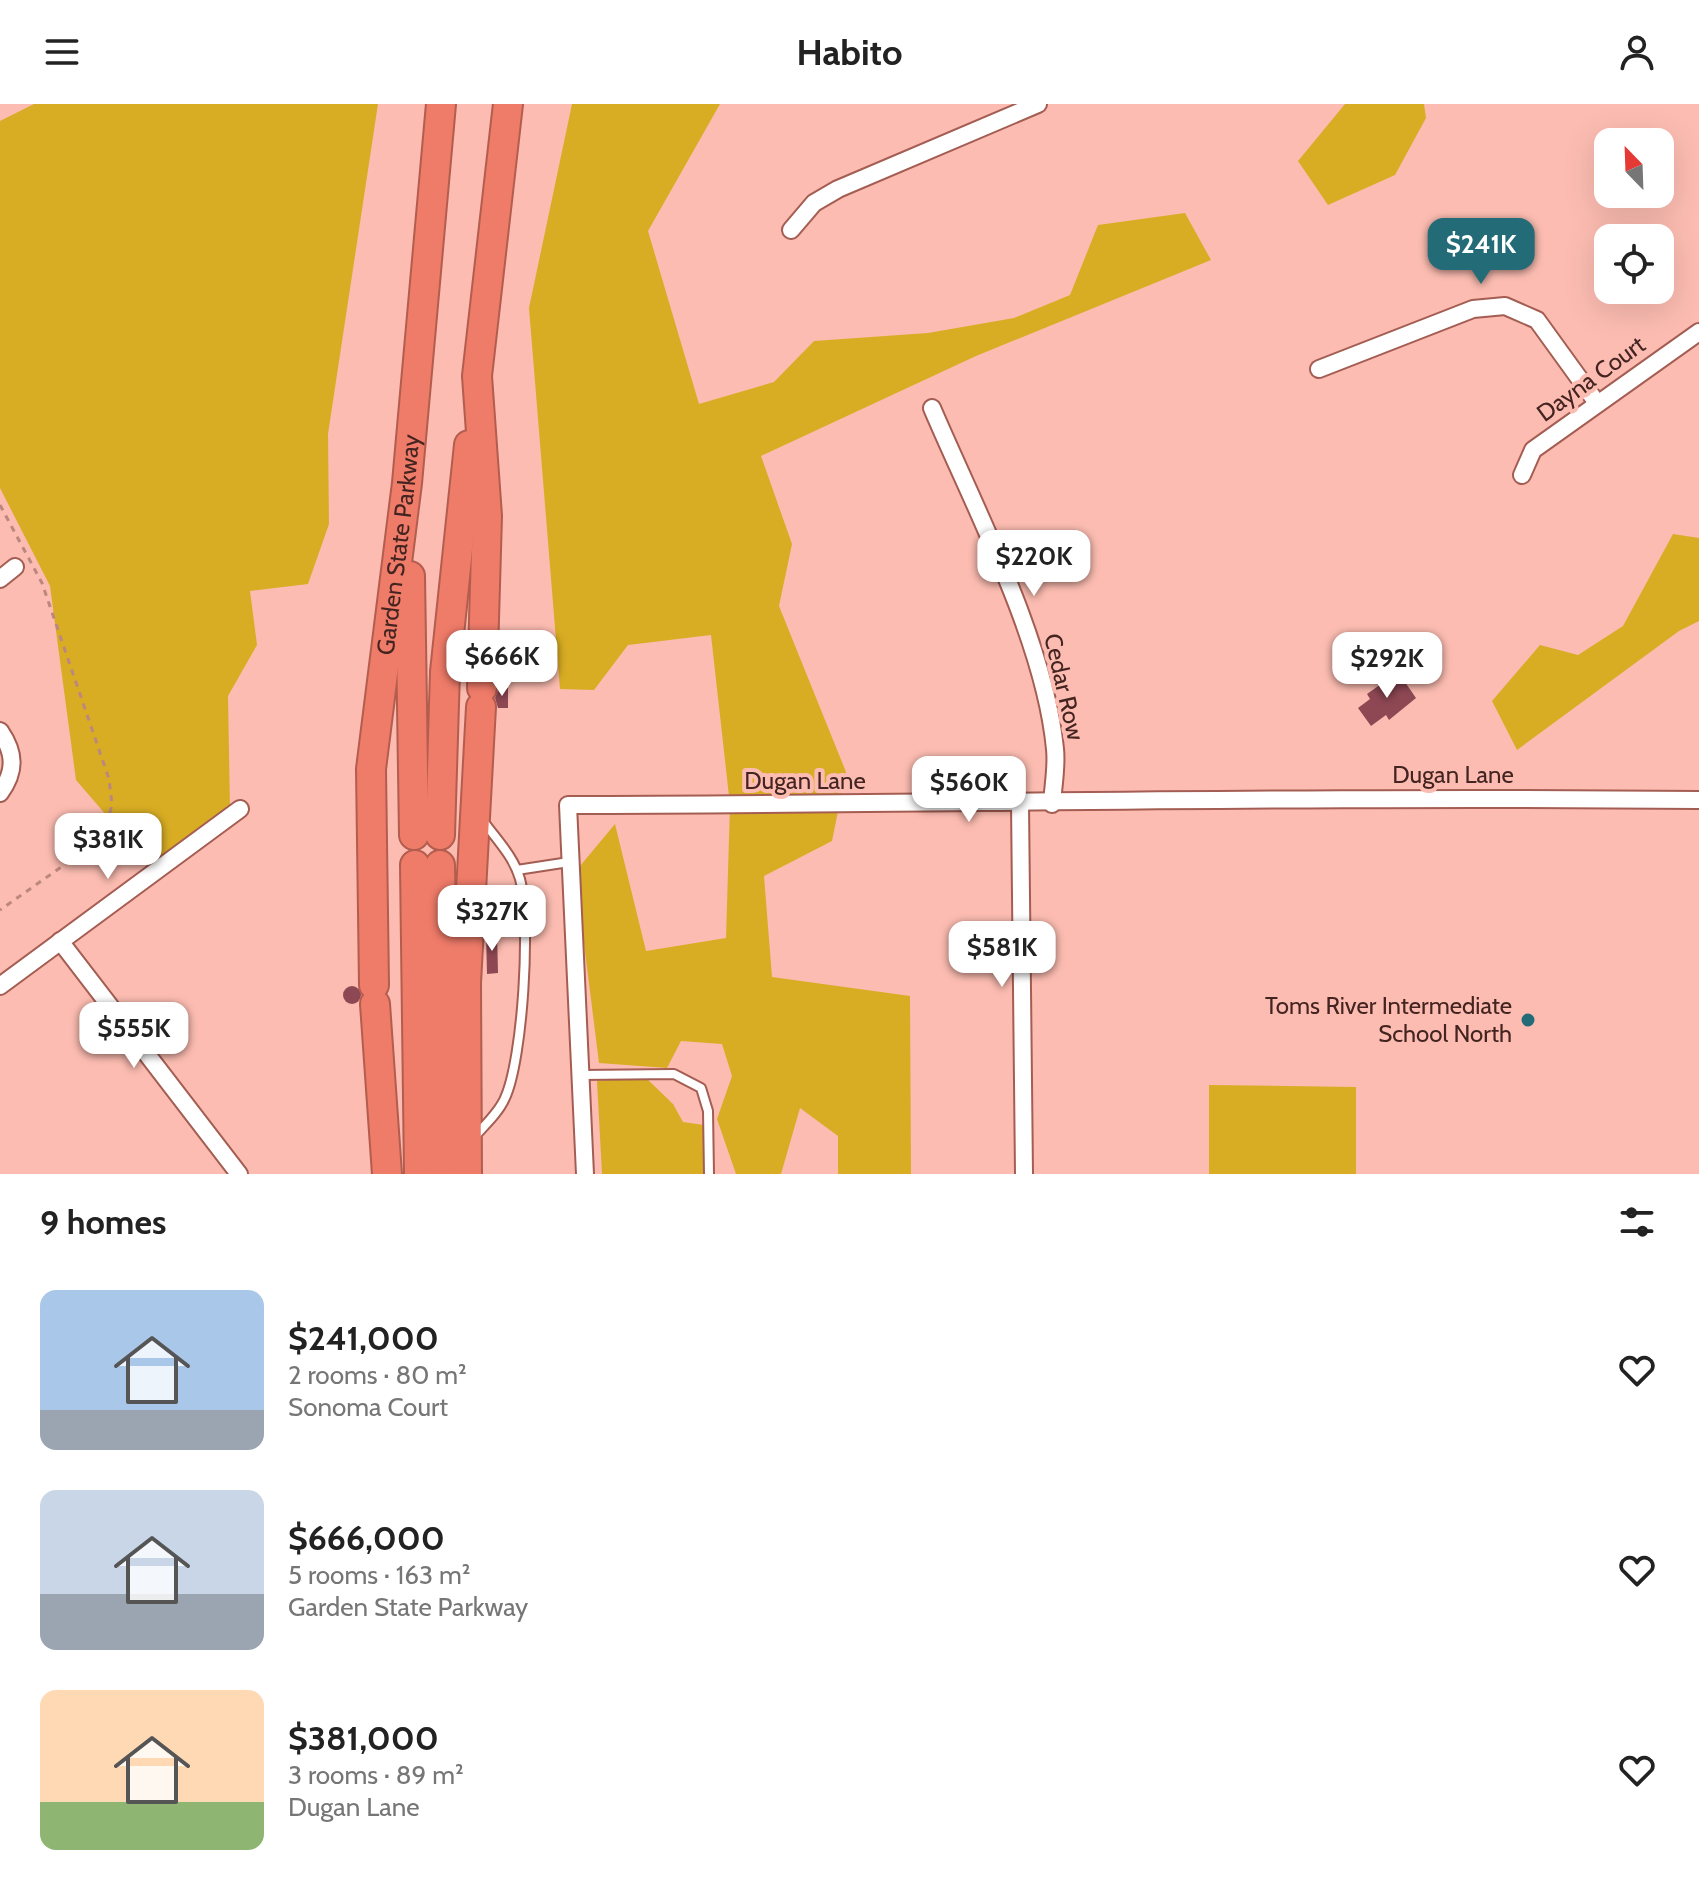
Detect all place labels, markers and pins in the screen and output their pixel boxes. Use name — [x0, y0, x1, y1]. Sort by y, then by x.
pin: $241K — [1425, 218, 1537, 286]
pin: $220K — [978, 530, 1090, 598]
pin: $666K — [446, 630, 558, 698]
pin: $292K — [1331, 632, 1443, 700]
pin: $560K — [913, 756, 1025, 824]
pin: $381K — [52, 813, 164, 881]
pin: $327K — [436, 885, 548, 953]
pin: $581K — [946, 921, 1058, 989]
place label: Toms River Intermediate School North — [1265, 991, 1512, 1048]
pin: $555K — [78, 1002, 190, 1070]
marker: Toms River Intermediate School North — [1519, 1011, 1537, 1029]

